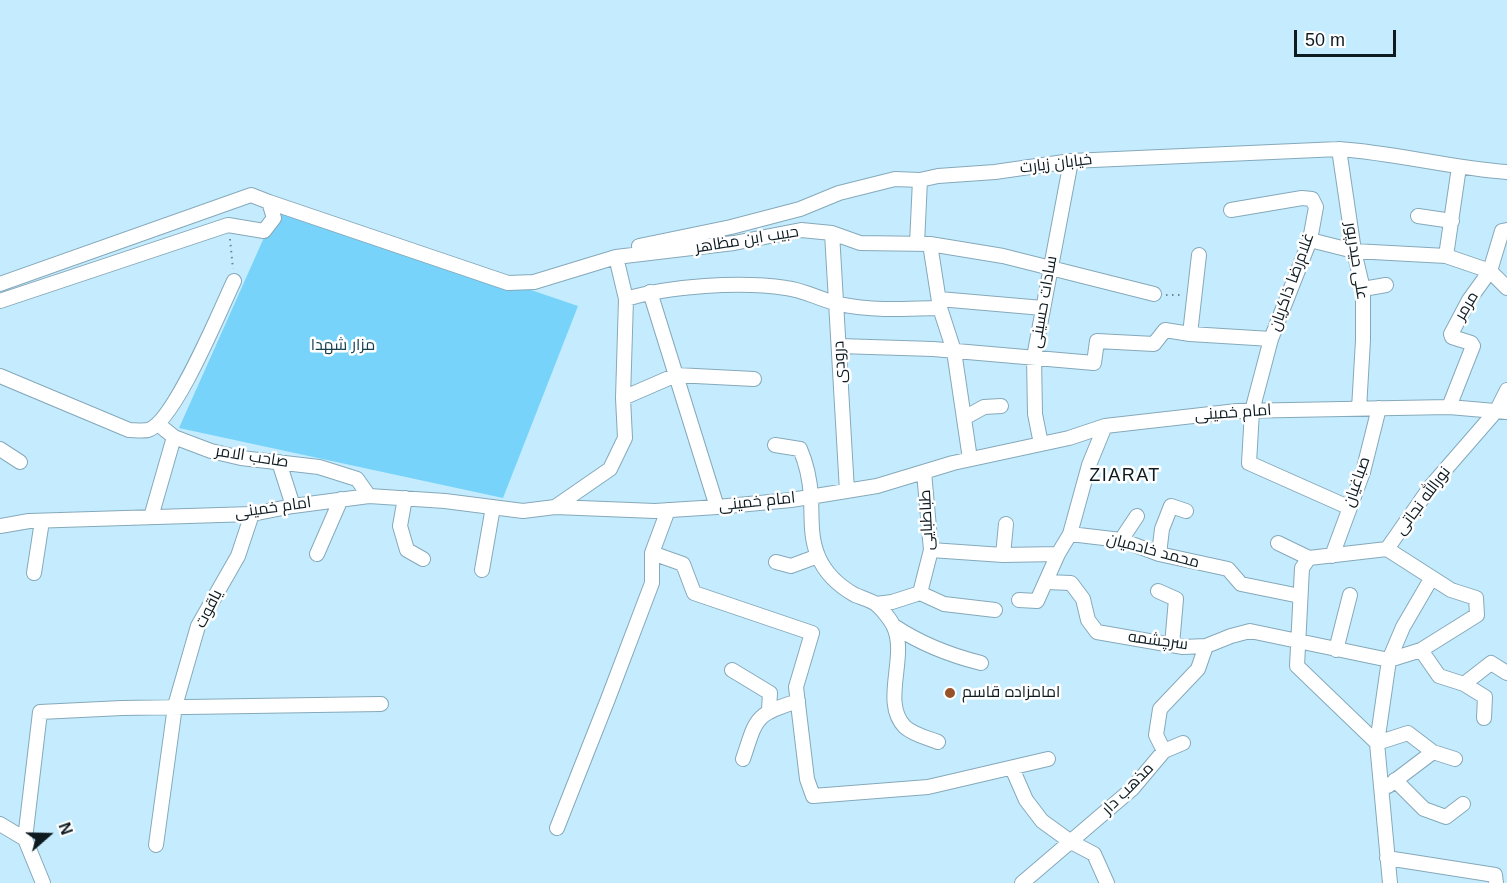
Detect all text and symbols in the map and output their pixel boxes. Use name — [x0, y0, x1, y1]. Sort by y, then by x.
scale bar — [1297, 18, 1399, 56]
text: 50 m — [1305, 30, 1345, 50]
street label: خیابان زیارت — [1019, 150, 1093, 178]
street label: علی حیدرپور — [1340, 221, 1372, 301]
street label: حبیب ابن مظاهر — [694, 222, 800, 258]
street label: غلام‌رضا ذاکریان — [1265, 230, 1319, 334]
street label: سادات حسینی — [1026, 254, 1062, 350]
street label: مرمر — [1451, 288, 1483, 324]
park label: مزار شهدا — [311, 336, 375, 356]
street label: درودی — [829, 340, 851, 384]
street label: امام خمینی — [1194, 401, 1272, 425]
street label: صاحب الامر — [214, 442, 290, 472]
street label: صباغیان — [1339, 454, 1375, 510]
street label: نورالله نجاتی — [1391, 463, 1455, 539]
district label: ZIARAT — [1089, 465, 1161, 487]
street label: امام خمینی — [718, 488, 796, 516]
street label: طباطبایی — [916, 489, 938, 551]
street label: امام خمینی — [234, 493, 312, 523]
street label: محمد خادمیان — [1104, 529, 1202, 573]
street label: یاقوت — [191, 587, 227, 631]
street label: سرچشمه — [1127, 627, 1189, 655]
place label: امامزاده قاسم — [962, 683, 1060, 703]
marker: امامزاده قاسم — [943, 686, 957, 700]
street label: مذهب دار — [1098, 759, 1158, 819]
north arrow — [18, 805, 78, 865]
text: N — [55, 820, 75, 837]

